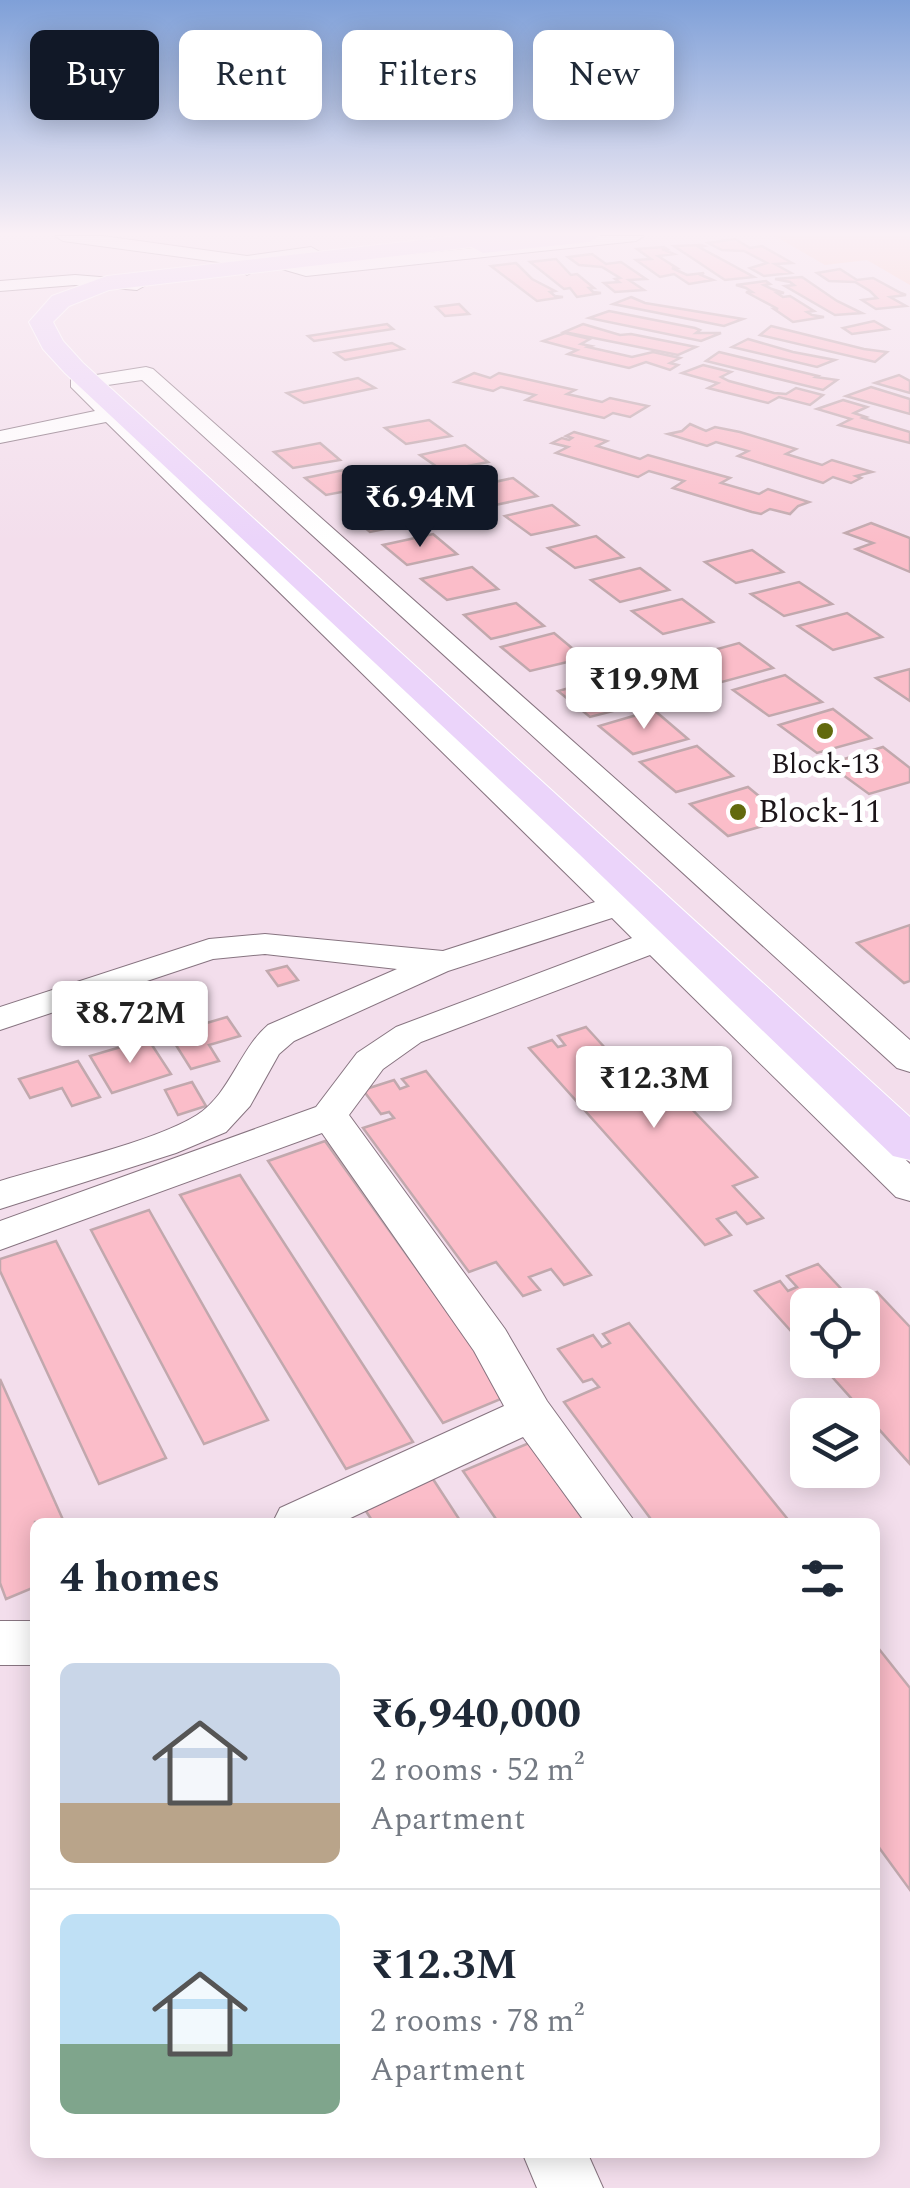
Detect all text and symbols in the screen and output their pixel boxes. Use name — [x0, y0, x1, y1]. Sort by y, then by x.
chip: Buy — [30, 30, 159, 120]
chip: Rent — [179, 30, 322, 120]
chip: Filters — [342, 30, 513, 120]
chip: New — [533, 30, 674, 120]
pin: ₹6.94M — [339, 465, 501, 550]
text: ₹6.94M — [364, 473, 476, 522]
pin: ₹19.9M — [563, 647, 725, 732]
text: ₹19.9M — [588, 655, 700, 704]
marker: Block-13 — [814, 720, 836, 742]
place label: Block-13 — [771, 743, 879, 786]
place label: Block-11 — [758, 788, 882, 837]
marker: Block-11 — [727, 801, 749, 823]
pin: ₹8.72M — [49, 981, 211, 1066]
text: ₹8.72M — [74, 989, 186, 1038]
pin: ₹12.3M — [573, 1046, 735, 1131]
text: ₹12.3M — [598, 1054, 710, 1103]
map controls — [790, 1288, 880, 1488]
button: locate — [790, 1288, 880, 1378]
button: layers — [790, 1398, 880, 1488]
text: 4 homes — [60, 1547, 220, 1610]
icon: filters — [795, 1551, 850, 1606]
text: ₹6,940,000 — [370, 1683, 581, 1746]
icon: home — [140, 1703, 260, 1823]
text: 2 rooms · 52 m² — [370, 1746, 584, 1795]
text: Apartment — [370, 1795, 525, 1844]
text: ₹12.3M — [370, 1934, 517, 1997]
icon: home — [140, 1954, 260, 2074]
text: 2 rooms · 78 m² — [370, 1997, 584, 2046]
text: Apartment — [370, 2046, 525, 2095]

